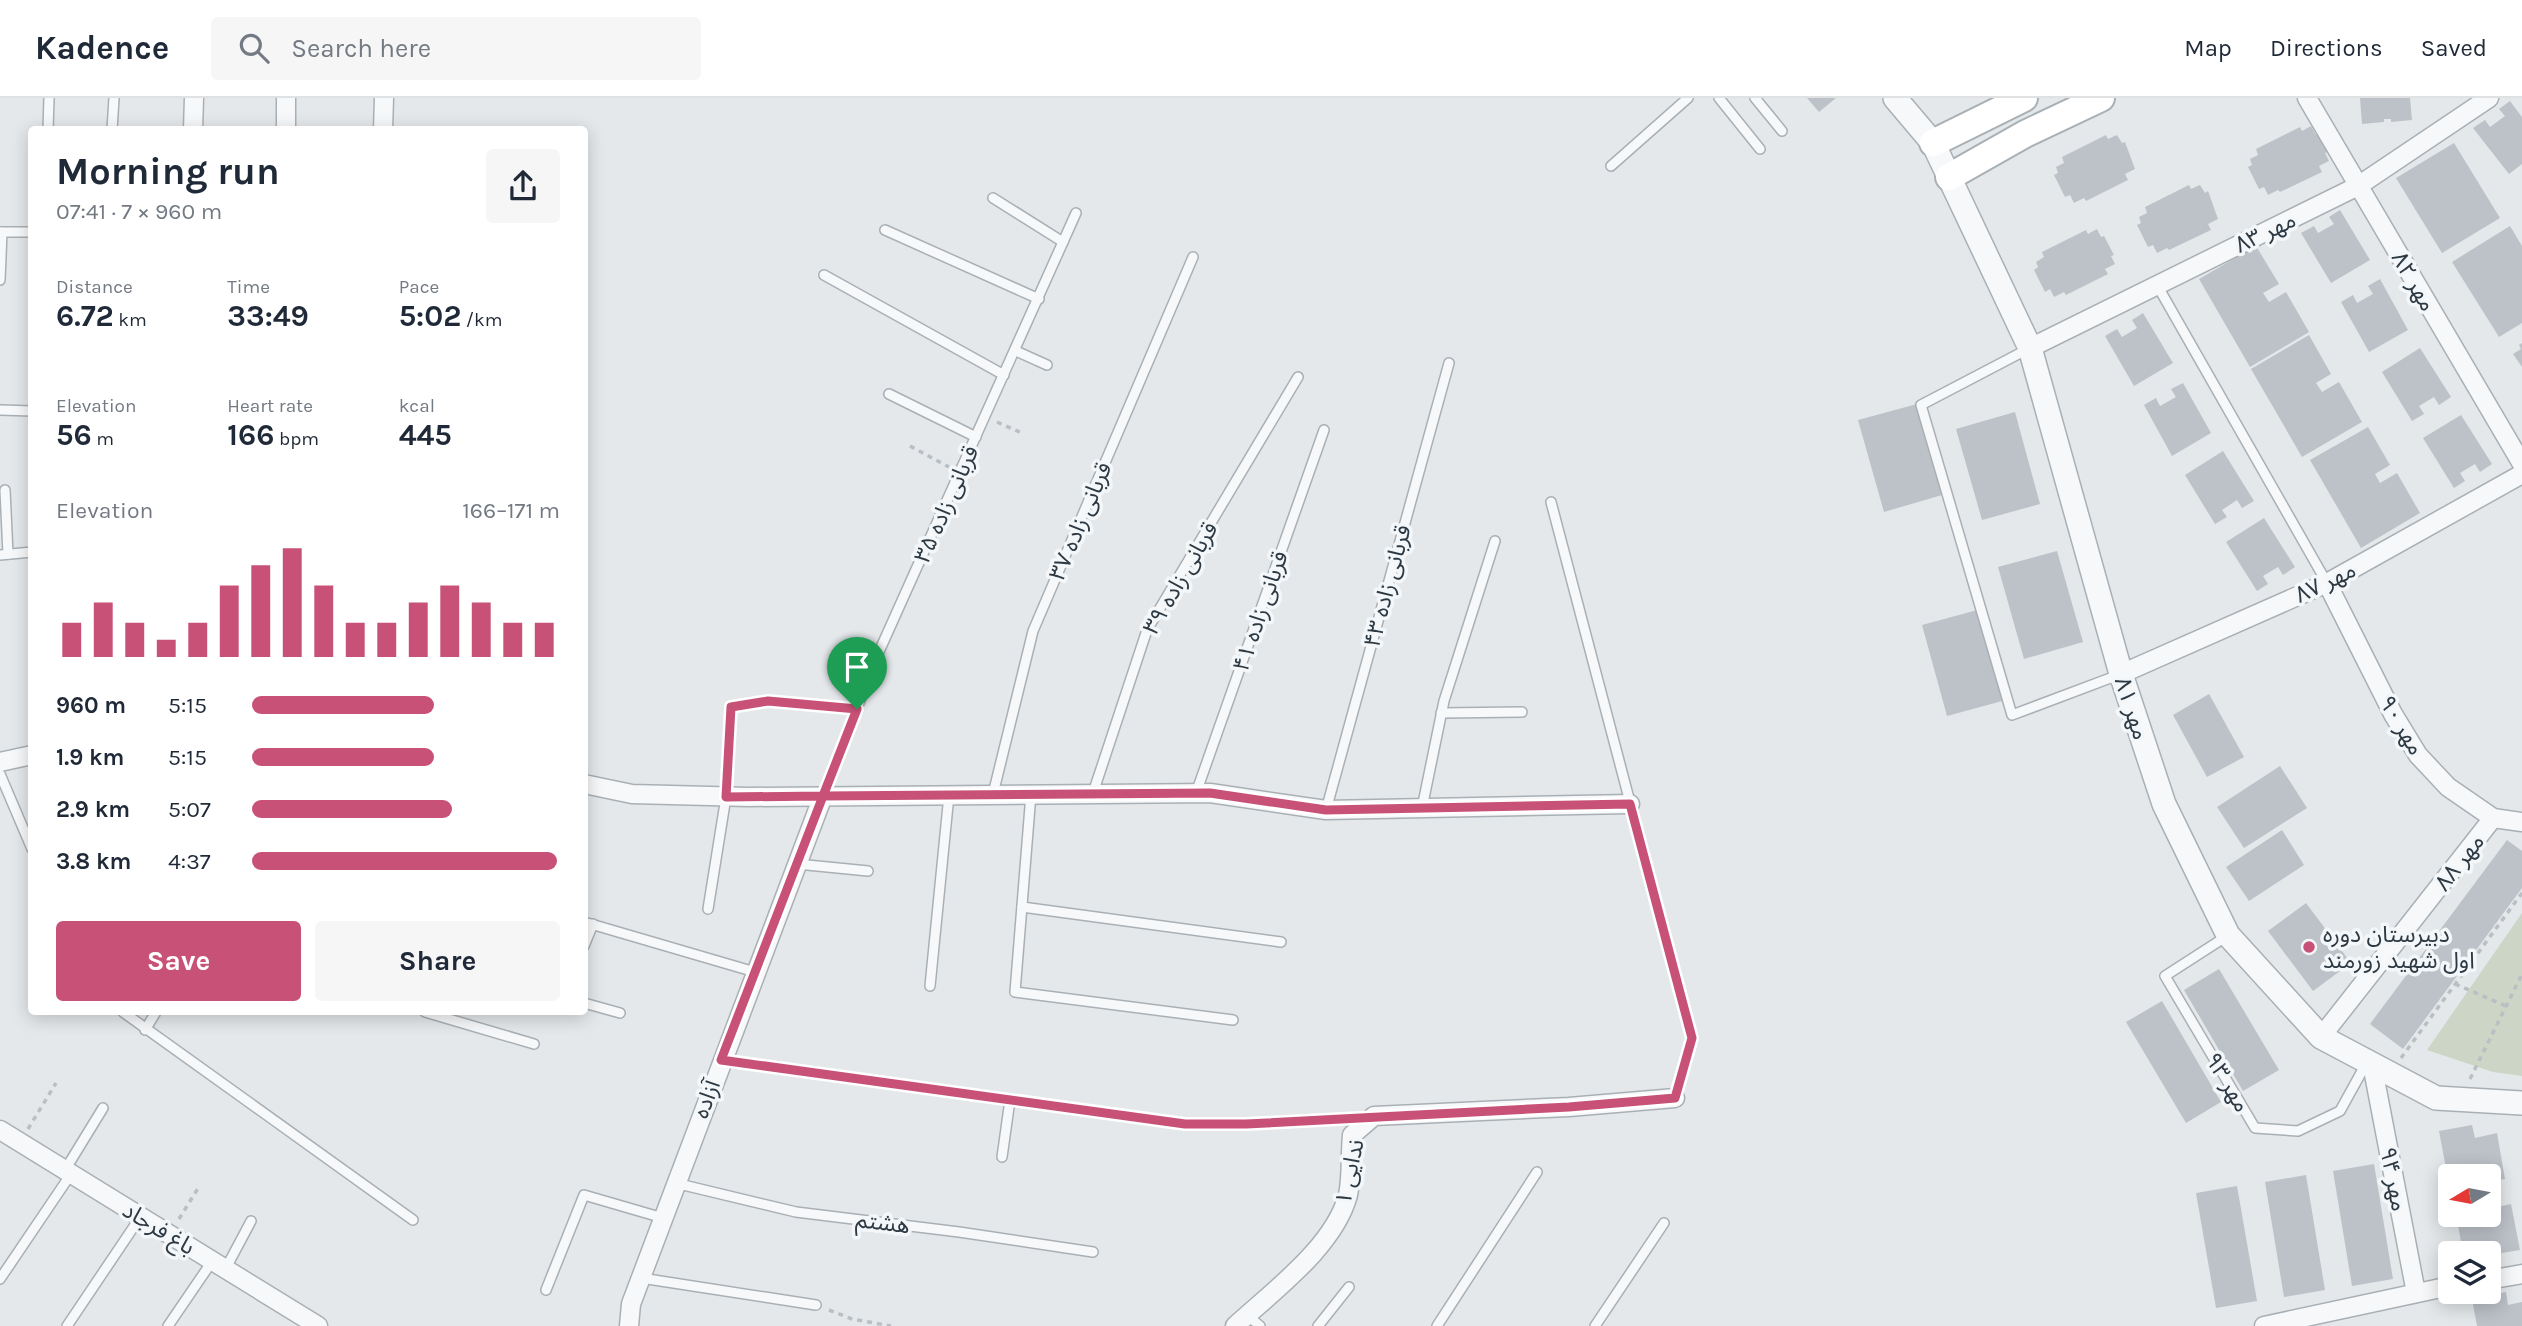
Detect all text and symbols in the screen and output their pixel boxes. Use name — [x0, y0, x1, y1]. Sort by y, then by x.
search box — [211, 17, 701, 80]
text: Kadence — [35, 29, 169, 67]
icon: search — [235, 29, 273, 67]
text: Search here — [291, 33, 431, 64]
text: Map — [2184, 34, 2232, 62]
text: Directions — [2270, 34, 2383, 62]
text: Saved — [2421, 34, 2487, 62]
text: Morning run — [56, 149, 280, 194]
button: share — [486, 149, 560, 223]
text: 07:41 · 7 × 960 m — [56, 198, 222, 225]
street label: مهر ۸۳ — [2230, 206, 2300, 259]
street label: مهر ۸۲ — [2386, 247, 2441, 316]
text: Distance — [56, 276, 133, 298]
text: Time — [227, 276, 270, 298]
text: Pace — [399, 276, 439, 298]
text: 6.72 — [56, 298, 114, 334]
text: 33:49 — [227, 298, 309, 334]
text: 5:02 — [399, 298, 461, 334]
text: km — [114, 309, 147, 331]
text: /km — [461, 309, 503, 331]
text: Elevation — [56, 395, 136, 417]
text: Heart rate — [227, 395, 313, 417]
text: kcal — [399, 395, 435, 417]
text: 56 — [56, 417, 92, 453]
text: 166 — [227, 417, 274, 453]
text: 445 — [399, 417, 452, 453]
text: m — [92, 428, 114, 450]
text: bpm — [274, 428, 319, 450]
street label: قربانی زاده ۳۵ — [909, 441, 984, 567]
street label: قربانی زاده ۳۷ — [1044, 458, 1117, 584]
text: Elevation — [56, 497, 153, 524]
text: 166–171 m — [462, 497, 560, 524]
street label: قربانی زاده ۳۹ — [1137, 517, 1224, 639]
street label: قربانی زاده ۴۳ — [1358, 522, 1417, 650]
street label: قربانی زاده ۴۱ — [1227, 547, 1294, 675]
street label: مهر ۸۷ — [2290, 556, 2360, 609]
pin — [827, 637, 887, 709]
icon: arrive — [838, 648, 876, 686]
street label: مهر ۸۱ — [2109, 673, 2154, 743]
street label: مهر ۹۰ — [2373, 691, 2430, 760]
text: 960 m — [56, 692, 126, 719]
text: 5:15 — [168, 692, 207, 719]
text: 1.9 km — [56, 744, 124, 771]
text: 5:15 — [168, 744, 207, 771]
text: 2.9 km — [56, 796, 130, 823]
text: 5:07 — [168, 796, 211, 823]
street label: مهر ۸۸ — [2429, 829, 2490, 896]
text: 3.8 km — [56, 848, 131, 875]
text: 4:37 — [168, 848, 211, 875]
button: Save — [56, 921, 301, 1001]
button: Share — [315, 921, 560, 1001]
place label: دبیرستان دوره اول شهید زورمند — [2323, 921, 2475, 974]
marker: دبیرستان دوره اول شهید زورمند — [2301, 939, 2317, 955]
street label: مهر ۹۳ — [2199, 1048, 2256, 1117]
street label: آزاده — [687, 1075, 727, 1122]
street label: ندایی ۱ — [1329, 1137, 1370, 1207]
street label: مهر ۹۴ — [2374, 1145, 2413, 1213]
north arrow — [2438, 1164, 2501, 1227]
map controls — [2438, 1164, 2501, 1304]
street label: باغ فرجاد — [116, 1196, 200, 1263]
street label: هشتم — [854, 1206, 912, 1242]
button: layers — [2438, 1241, 2501, 1304]

